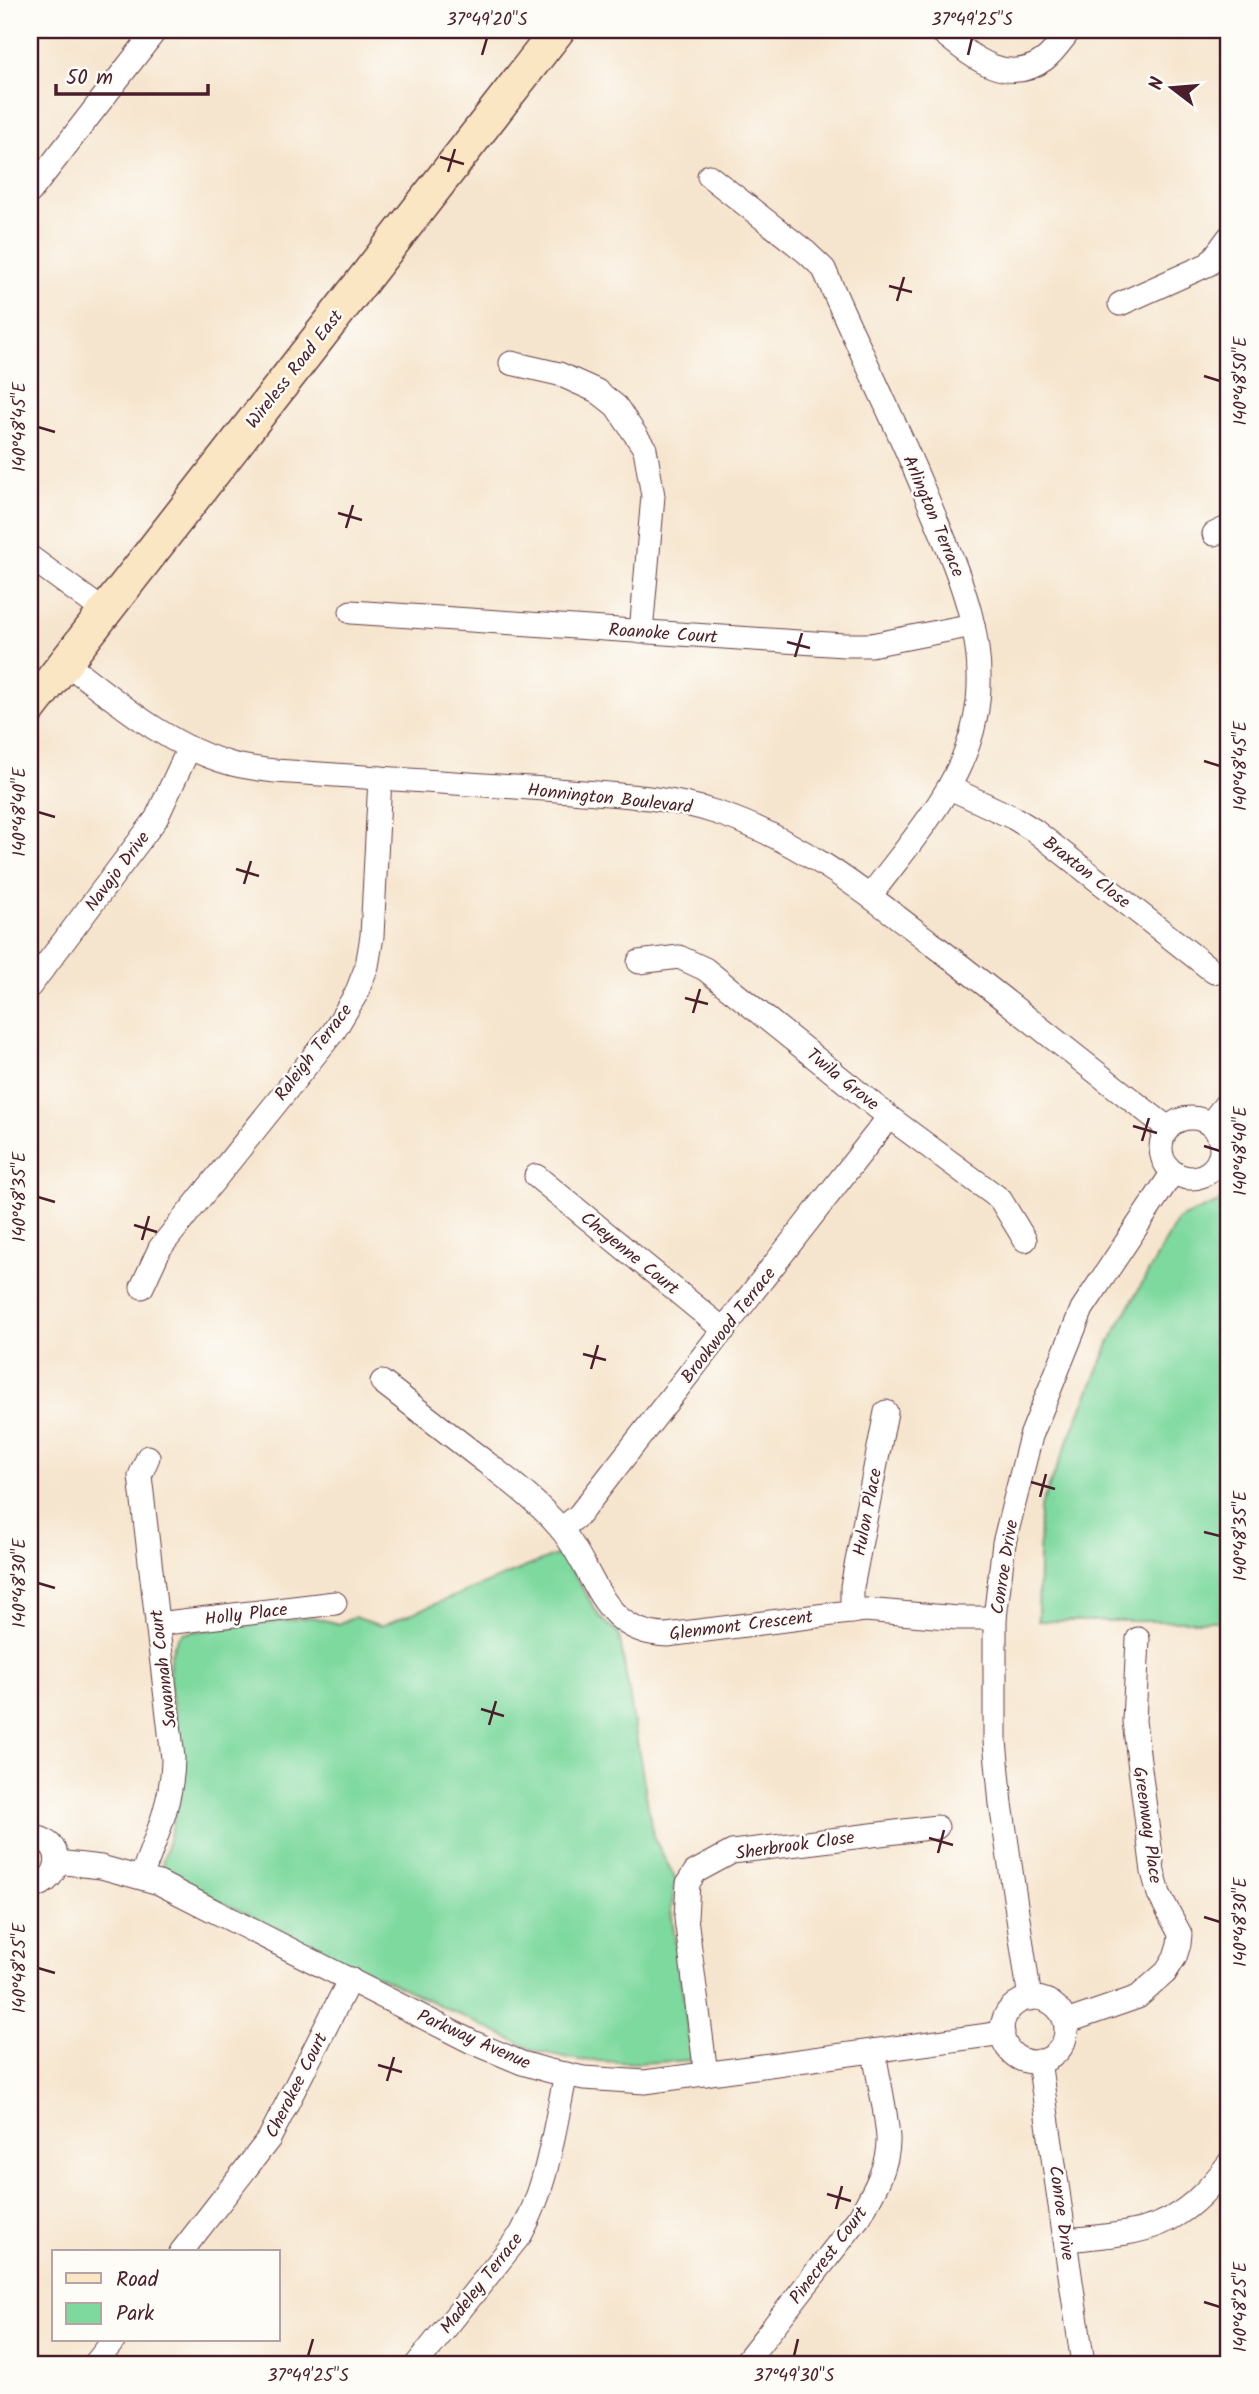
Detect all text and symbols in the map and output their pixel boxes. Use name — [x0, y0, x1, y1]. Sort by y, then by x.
text: 37°49'20"S — [447, 6, 528, 35]
text: 37°49'25"S — [931, 6, 1013, 35]
scale bar — [56, 52, 208, 96]
north arrow — [1136, 52, 1206, 122]
text: 50 m — [66, 62, 113, 95]
text: N — [1142, 74, 1174, 94]
street label: Wireless Road East — [239, 303, 352, 436]
text: 140°48'50"E — [1227, 336, 1256, 426]
text: 140°48'45"E — [6, 381, 35, 472]
street label: Arlington Terrace — [894, 451, 971, 582]
street label: Roanoke Court — [607, 616, 719, 653]
text: 140°48'45"E — [1227, 720, 1256, 811]
text: 140°48'40"E — [6, 767, 35, 857]
street label: Honnington Boulevard — [526, 776, 695, 823]
street label: Navajo Drive — [78, 826, 158, 918]
street label: Braxton Close — [1036, 830, 1136, 917]
street label: Raleigh Terrace — [268, 998, 360, 1108]
street label: Twila Grove — [799, 1042, 885, 1119]
text: 140°48'40"E — [1227, 1106, 1256, 1196]
text: 140°48'35"E — [6, 1151, 35, 1242]
street label: Cheyenne Court — [573, 1205, 686, 1304]
street label: Brookwood Terrace — [674, 1261, 784, 1390]
street label: Hulon Place — [846, 1466, 891, 1559]
text: 140°48'35"E — [1227, 1490, 1256, 1581]
street label: Conroe Drive — [984, 1518, 1027, 1617]
text: 140°48'30"E — [6, 1538, 35, 1628]
street label: Holly Place — [203, 1596, 289, 1635]
street label: Glenmont Crescent — [668, 1603, 816, 1650]
street label: Savannah Court — [143, 1607, 186, 1730]
street label: Greenway Place — [1124, 1765, 1169, 1886]
street label: Sherbrook Close — [734, 1824, 857, 1869]
text: 140°48'30"E — [1227, 1877, 1256, 1967]
text: 140°48'25"E — [6, 1922, 35, 2013]
street label: Parkway Avenue — [412, 2002, 535, 2078]
street label: Cherokee Court — [258, 2027, 337, 2144]
street label: Conroe Drive — [1040, 2164, 1082, 2263]
street label: Pinecrest Court — [783, 2200, 876, 2311]
street label: Madeley Terrace — [433, 2227, 531, 2341]
legend — [52, 2250, 280, 2342]
text: 140°48'25"E — [1227, 2261, 1256, 2352]
text: Road — [116, 2264, 159, 2297]
text: Park — [116, 2298, 154, 2331]
text: 37°49'25"S — [267, 2362, 349, 2391]
text: 37°49'30"S — [754, 2362, 835, 2391]

